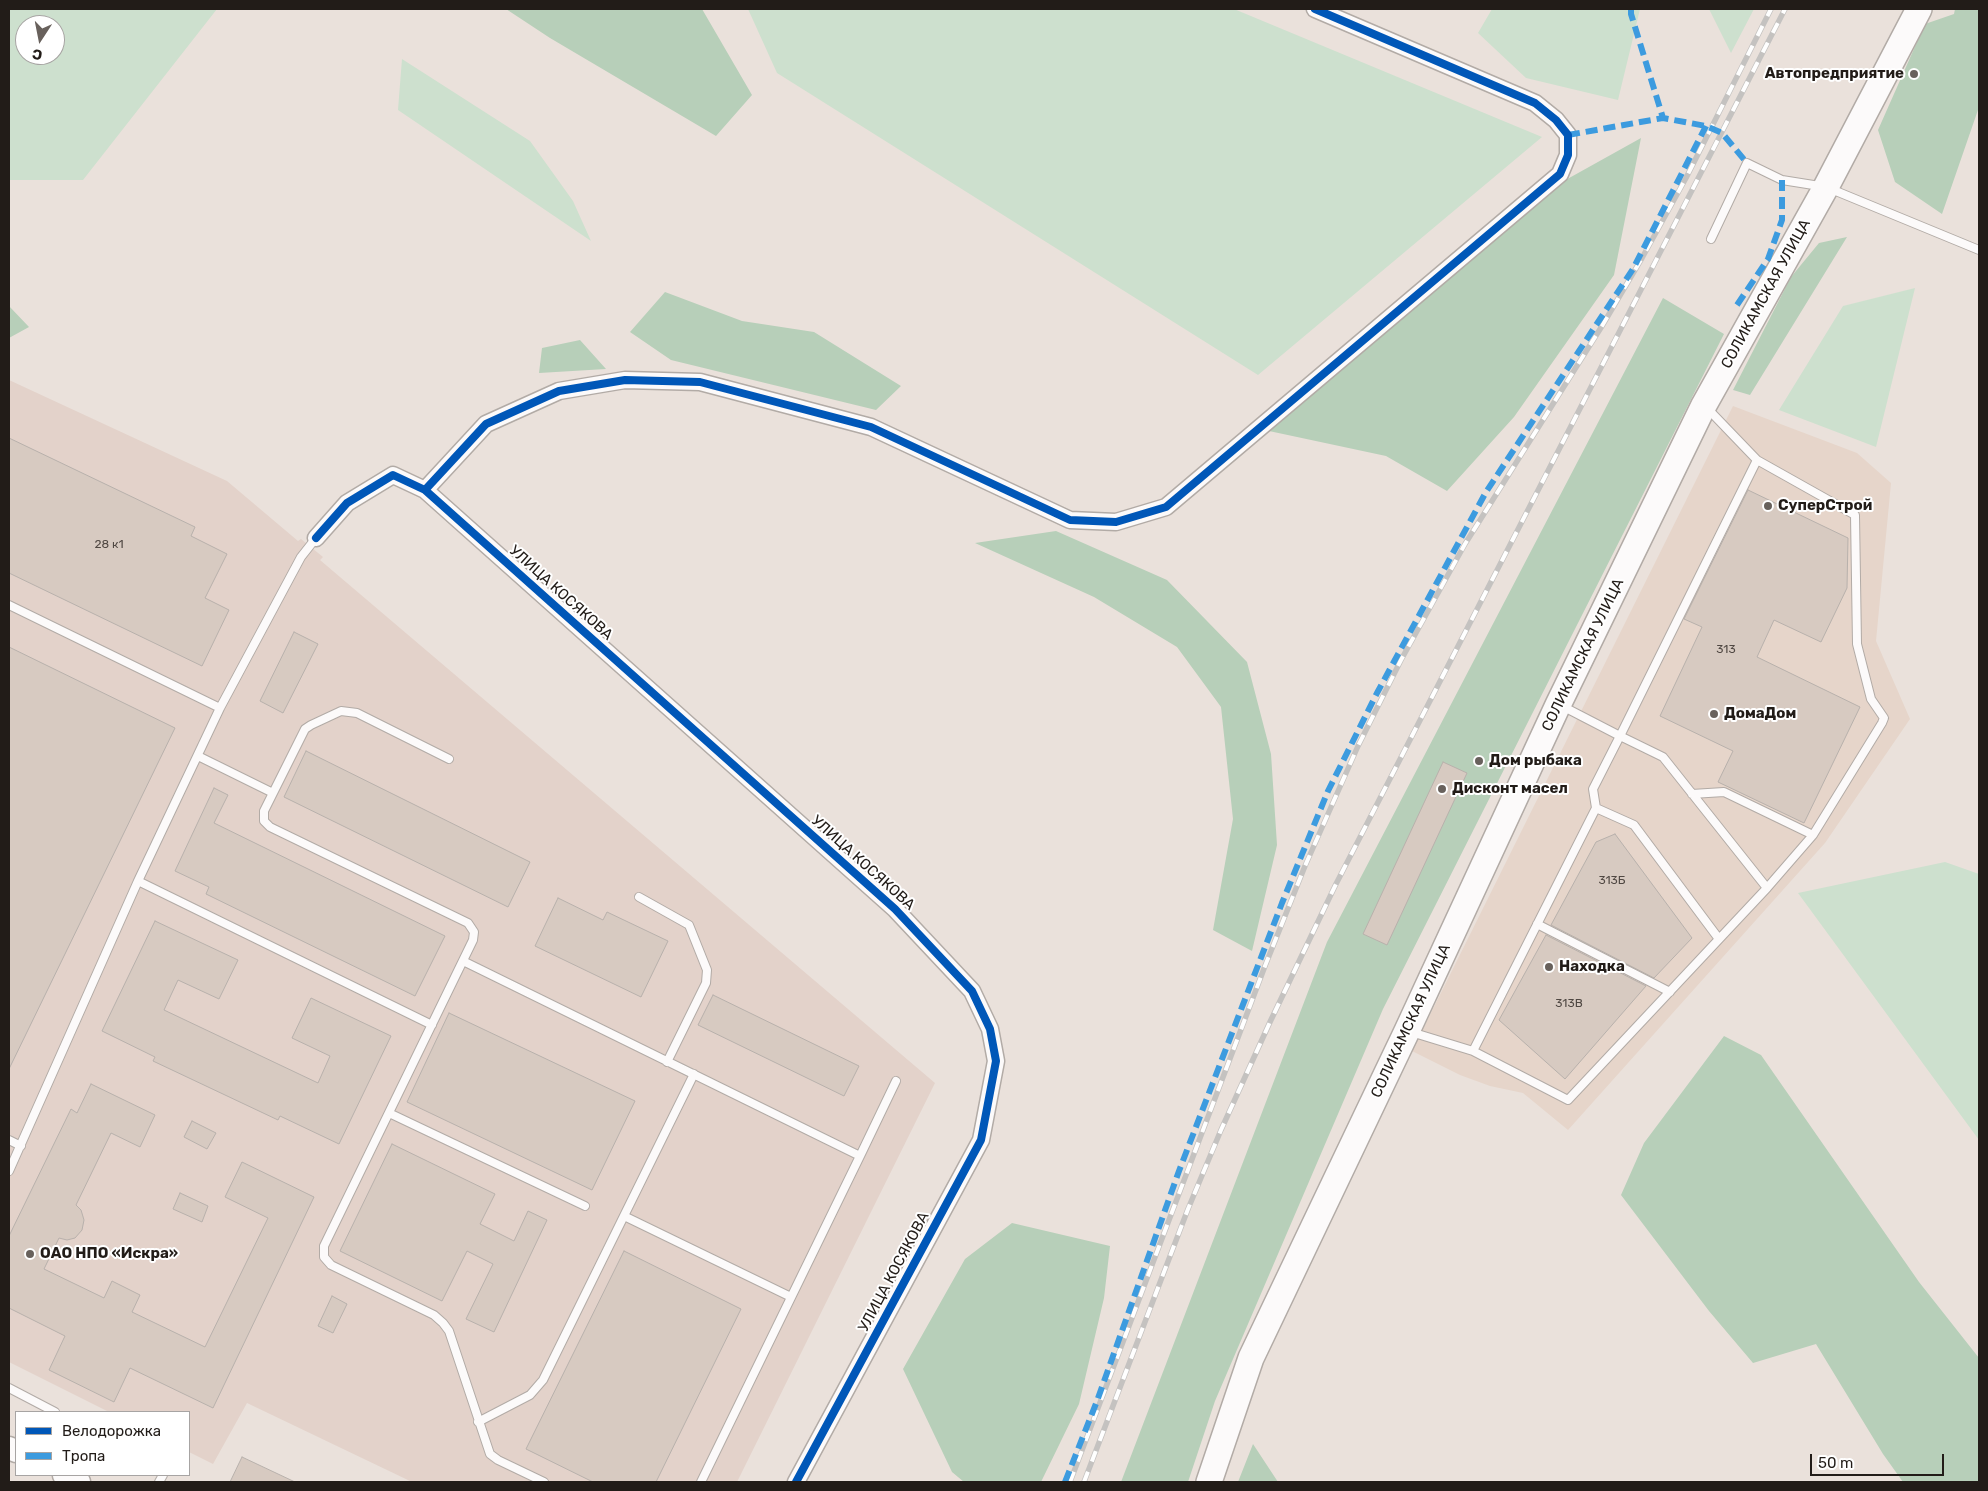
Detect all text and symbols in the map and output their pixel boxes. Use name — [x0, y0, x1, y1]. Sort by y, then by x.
north arrow — [15, 15, 65, 65]
text: С — [31, 45, 44, 64]
place label: Автопредприятие — [1765, 65, 1904, 83]
marker: Автопредприятие — [1908, 68, 1920, 80]
street label: СОЛИКАМСКАЯ УЛИЦА — [1717, 216, 1815, 372]
place label: СуперСтрой — [1778, 497, 1872, 515]
marker: СуперСтрой — [1762, 500, 1774, 512]
house number: 28 к1 — [94, 538, 124, 552]
street label: УЛИЦА КОСЯКОВА — [505, 542, 617, 644]
street label: СОЛИКАМСКАЯ УЛИЦА — [1538, 576, 1628, 734]
house number: 313 — [1716, 643, 1736, 657]
place label: ДомаДом — [1724, 705, 1796, 723]
marker: ДомаДом — [1708, 708, 1720, 720]
place label: Дом рыбака — [1489, 752, 1582, 770]
marker: Дом рыбака — [1473, 755, 1485, 767]
place label: Дисконт масел — [1452, 780, 1568, 798]
marker: Дисконт масел — [1436, 783, 1448, 795]
street label: УЛИЦА КОСЯКОВА — [807, 812, 919, 914]
house number: 313Б — [1598, 874, 1626, 888]
street label: СОЛИКАМСКАЯ УЛИЦА — [1367, 941, 1455, 1101]
place label: Находка — [1559, 958, 1625, 976]
marker: Находка — [1543, 961, 1555, 973]
house number: 313В — [1555, 997, 1583, 1011]
street label: УЛИЦА КОСЯКОВА — [855, 1209, 933, 1335]
place label: ОАО НПО «Искра» — [40, 1245, 178, 1263]
marker: ОАО НПО «Искра» — [24, 1248, 36, 1260]
legend — [15, 1411, 190, 1476]
text: Велодорожка — [62, 1422, 161, 1440]
scale bar — [1813, 1444, 1947, 1476]
text: Тропа — [62, 1447, 105, 1465]
text: 50 m — [1818, 1454, 1853, 1472]

